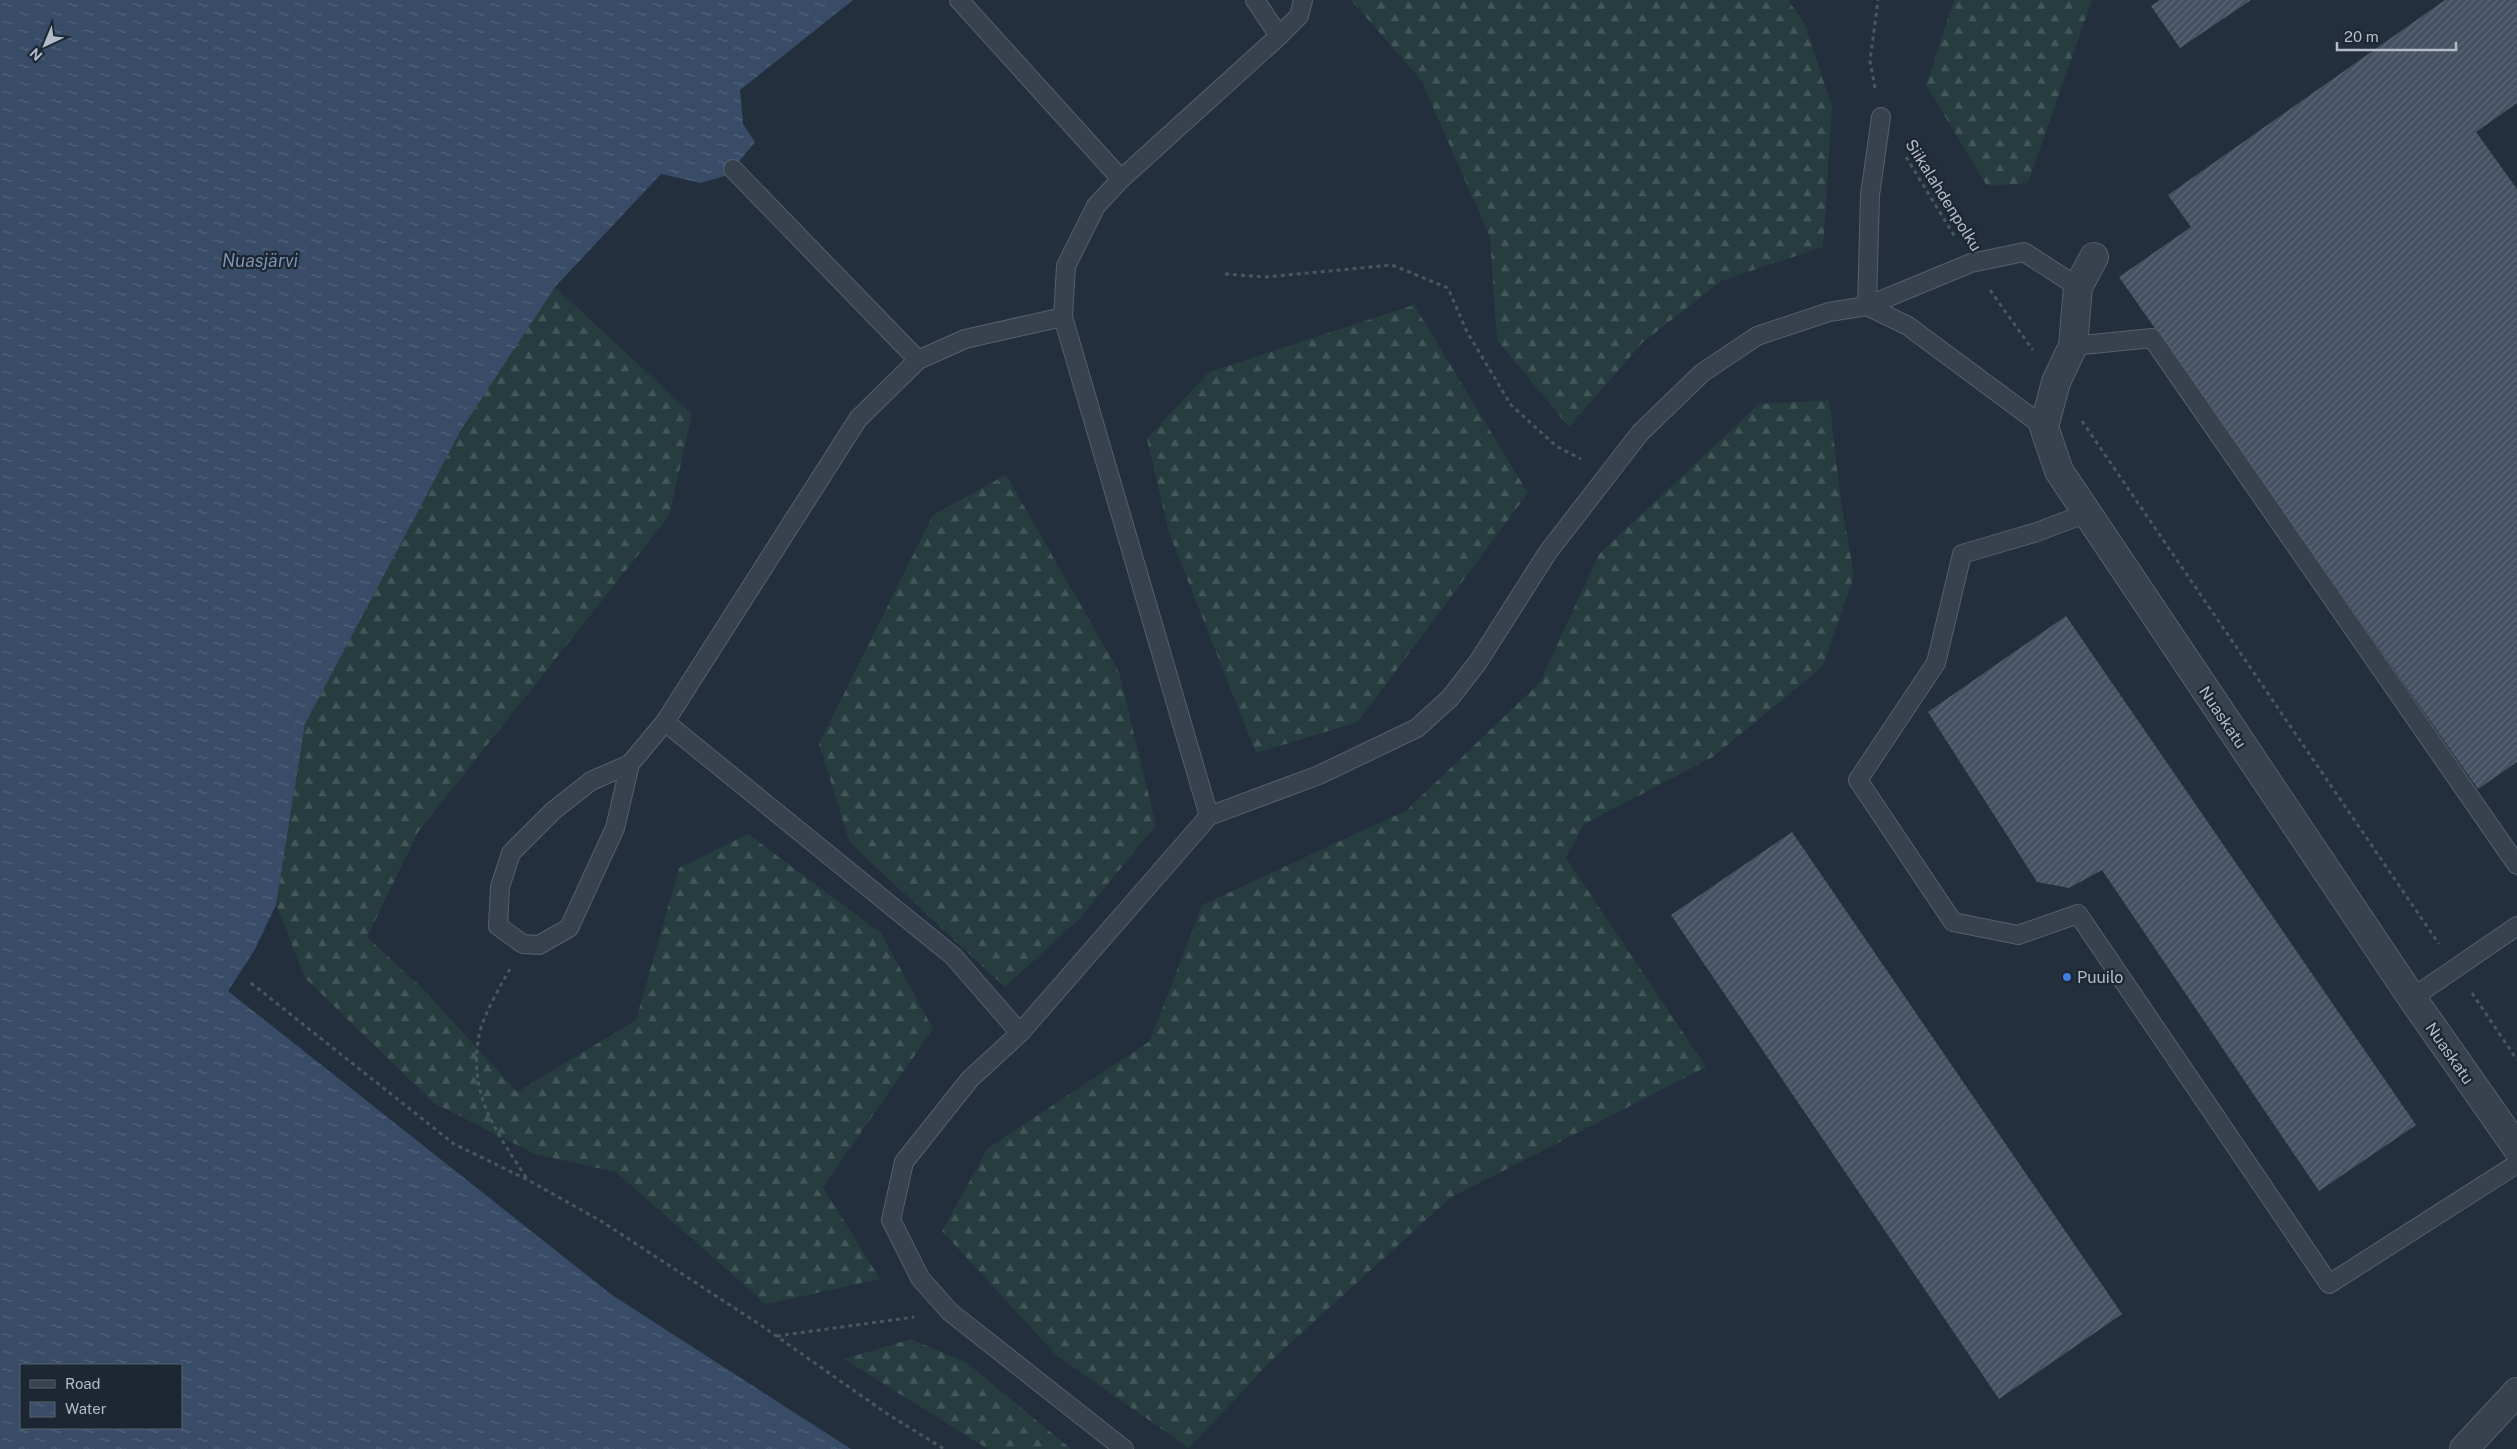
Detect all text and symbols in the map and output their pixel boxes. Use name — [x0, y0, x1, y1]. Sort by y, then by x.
north arrow — [20, 20, 70, 70]
scale bar — [2337, 20, 2456, 52]
text: 20 m — [2344, 28, 2379, 45]
text: N — [26, 45, 45, 64]
street label: Siikalahdenpolku — [1901, 136, 1986, 255]
water label: Nuasjärvi — [222, 250, 299, 271]
street label: Nuaskatu — [2195, 683, 2250, 752]
place label: Puuilo — [2077, 968, 2123, 987]
marker: Puuilo — [2061, 971, 2073, 983]
street label: Nuaskatu — [2421, 1019, 2478, 1088]
legend — [20, 1364, 182, 1429]
text: Road — [65, 1375, 101, 1392]
text: Water — [65, 1400, 107, 1417]

